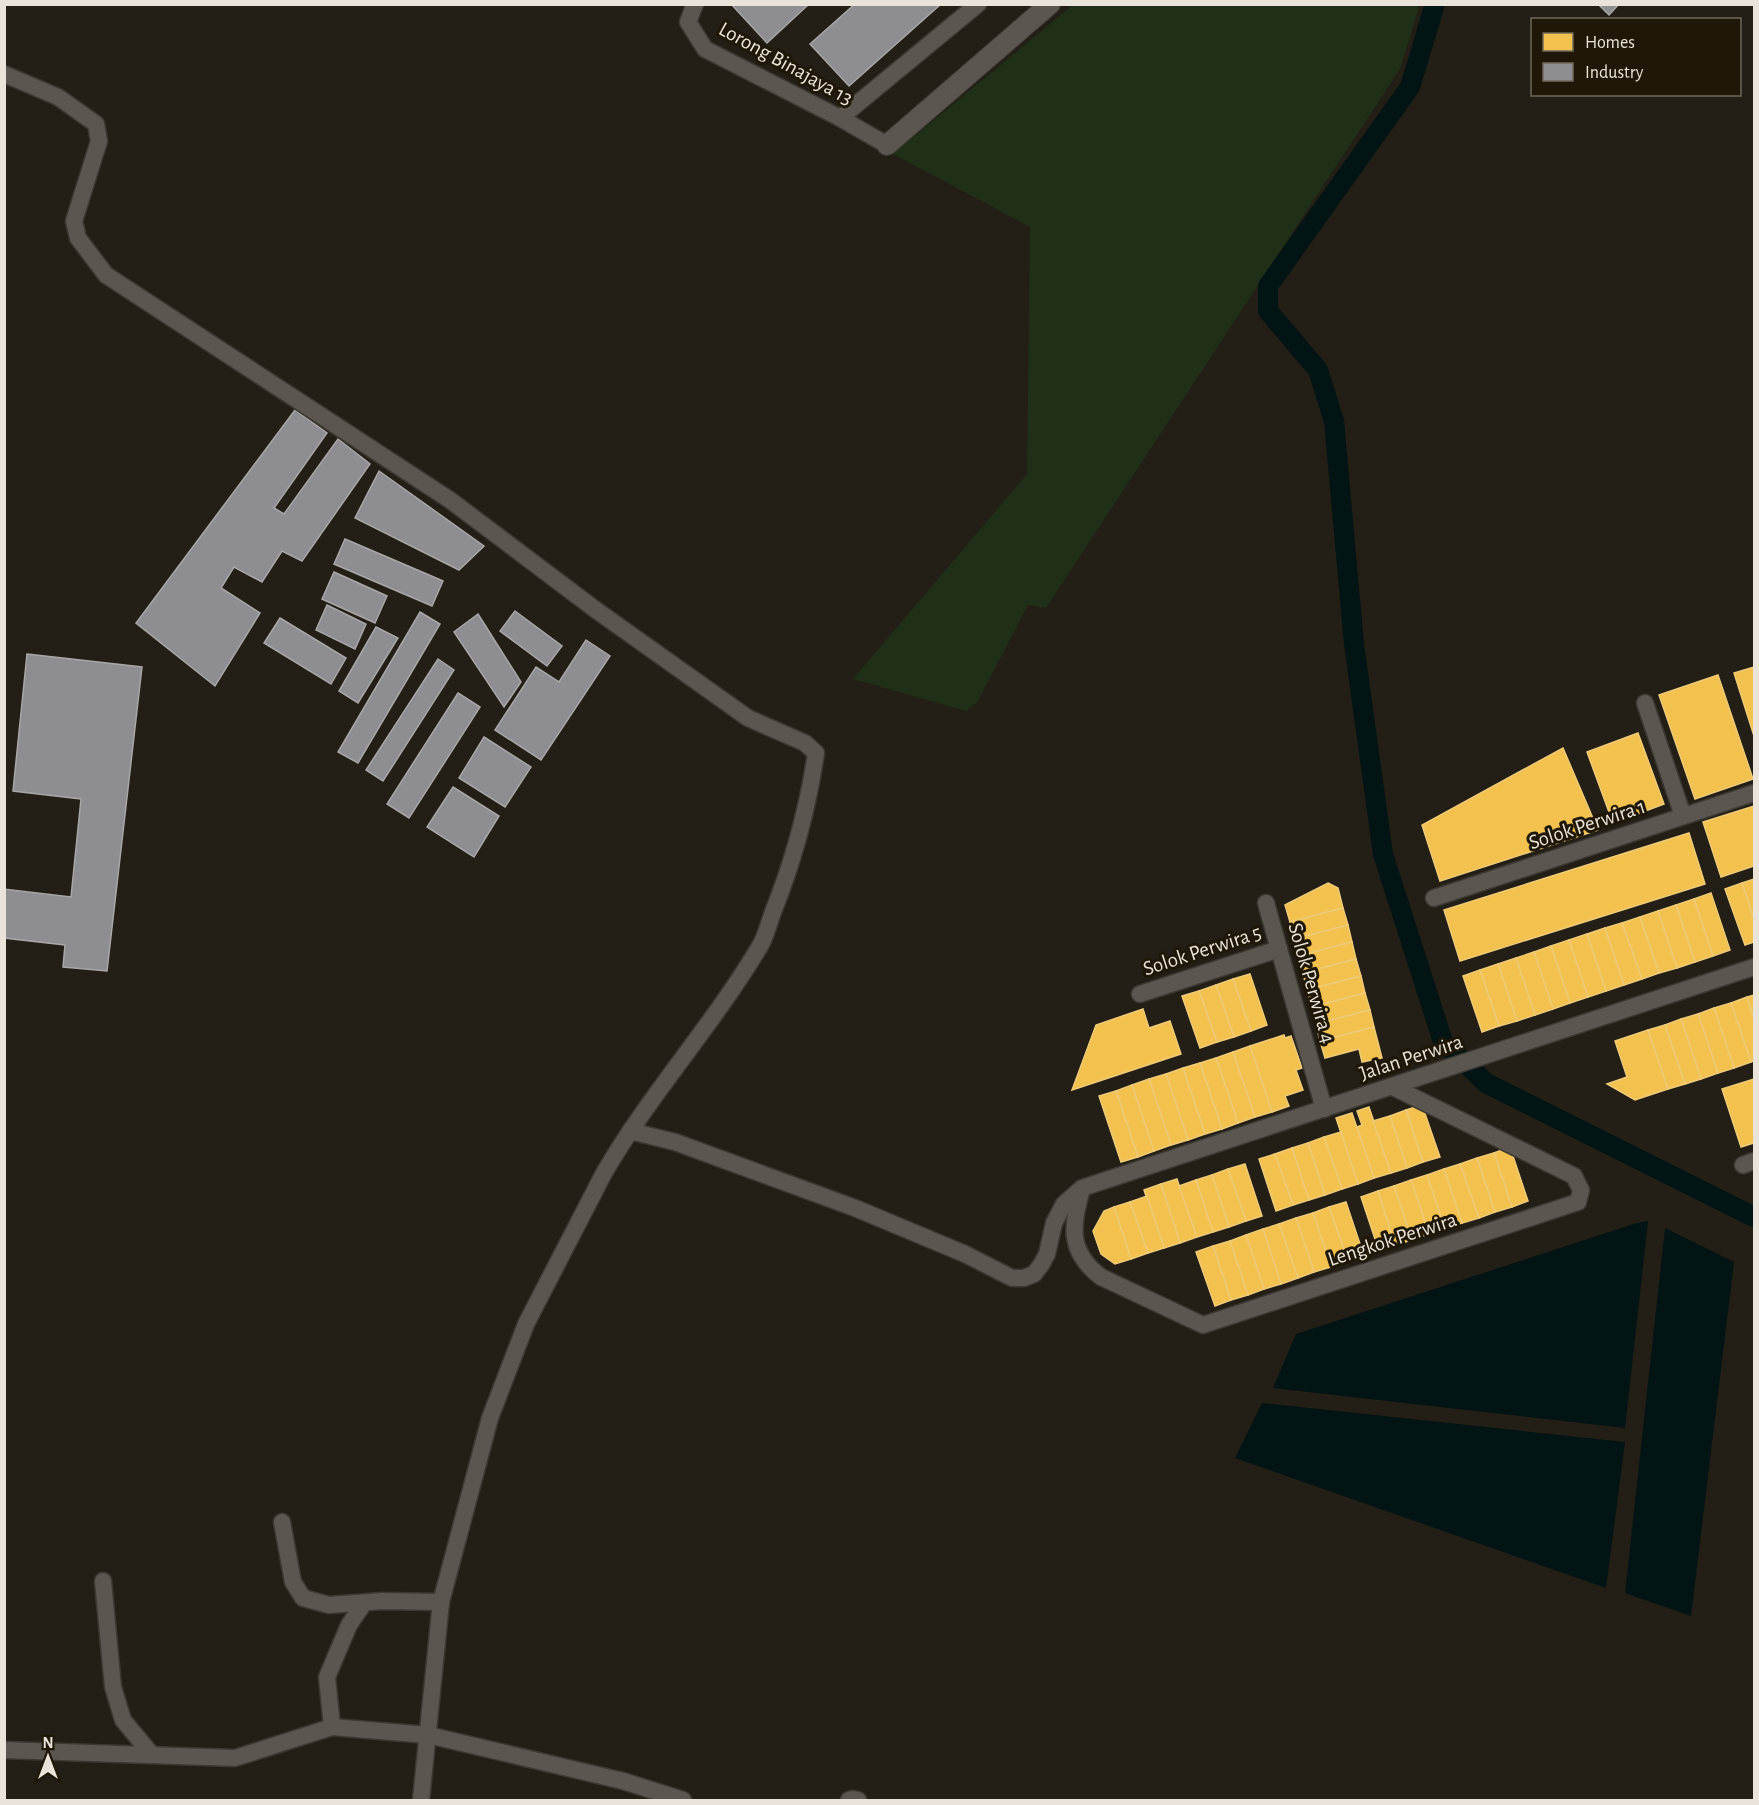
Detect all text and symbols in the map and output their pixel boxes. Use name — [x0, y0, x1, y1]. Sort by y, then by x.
street label: Lorong Binajaya 13 — [715, 18, 856, 109]
legend — [1531, 18, 1741, 96]
text: Homes — [1585, 34, 1635, 52]
text: Industry — [1585, 64, 1644, 82]
street label: Solok Perwira 1 — [1526, 796, 1648, 853]
street label: Solok Perwira 4 — [1284, 921, 1339, 1046]
street label: Solok Perwira 5 — [1140, 922, 1264, 979]
street label: Jalan Perwira — [1357, 1031, 1466, 1084]
street label: Lengkok Perwira — [1325, 1209, 1459, 1270]
north arrow — [18, 1727, 78, 1787]
text: N — [42, 1735, 54, 1751]

